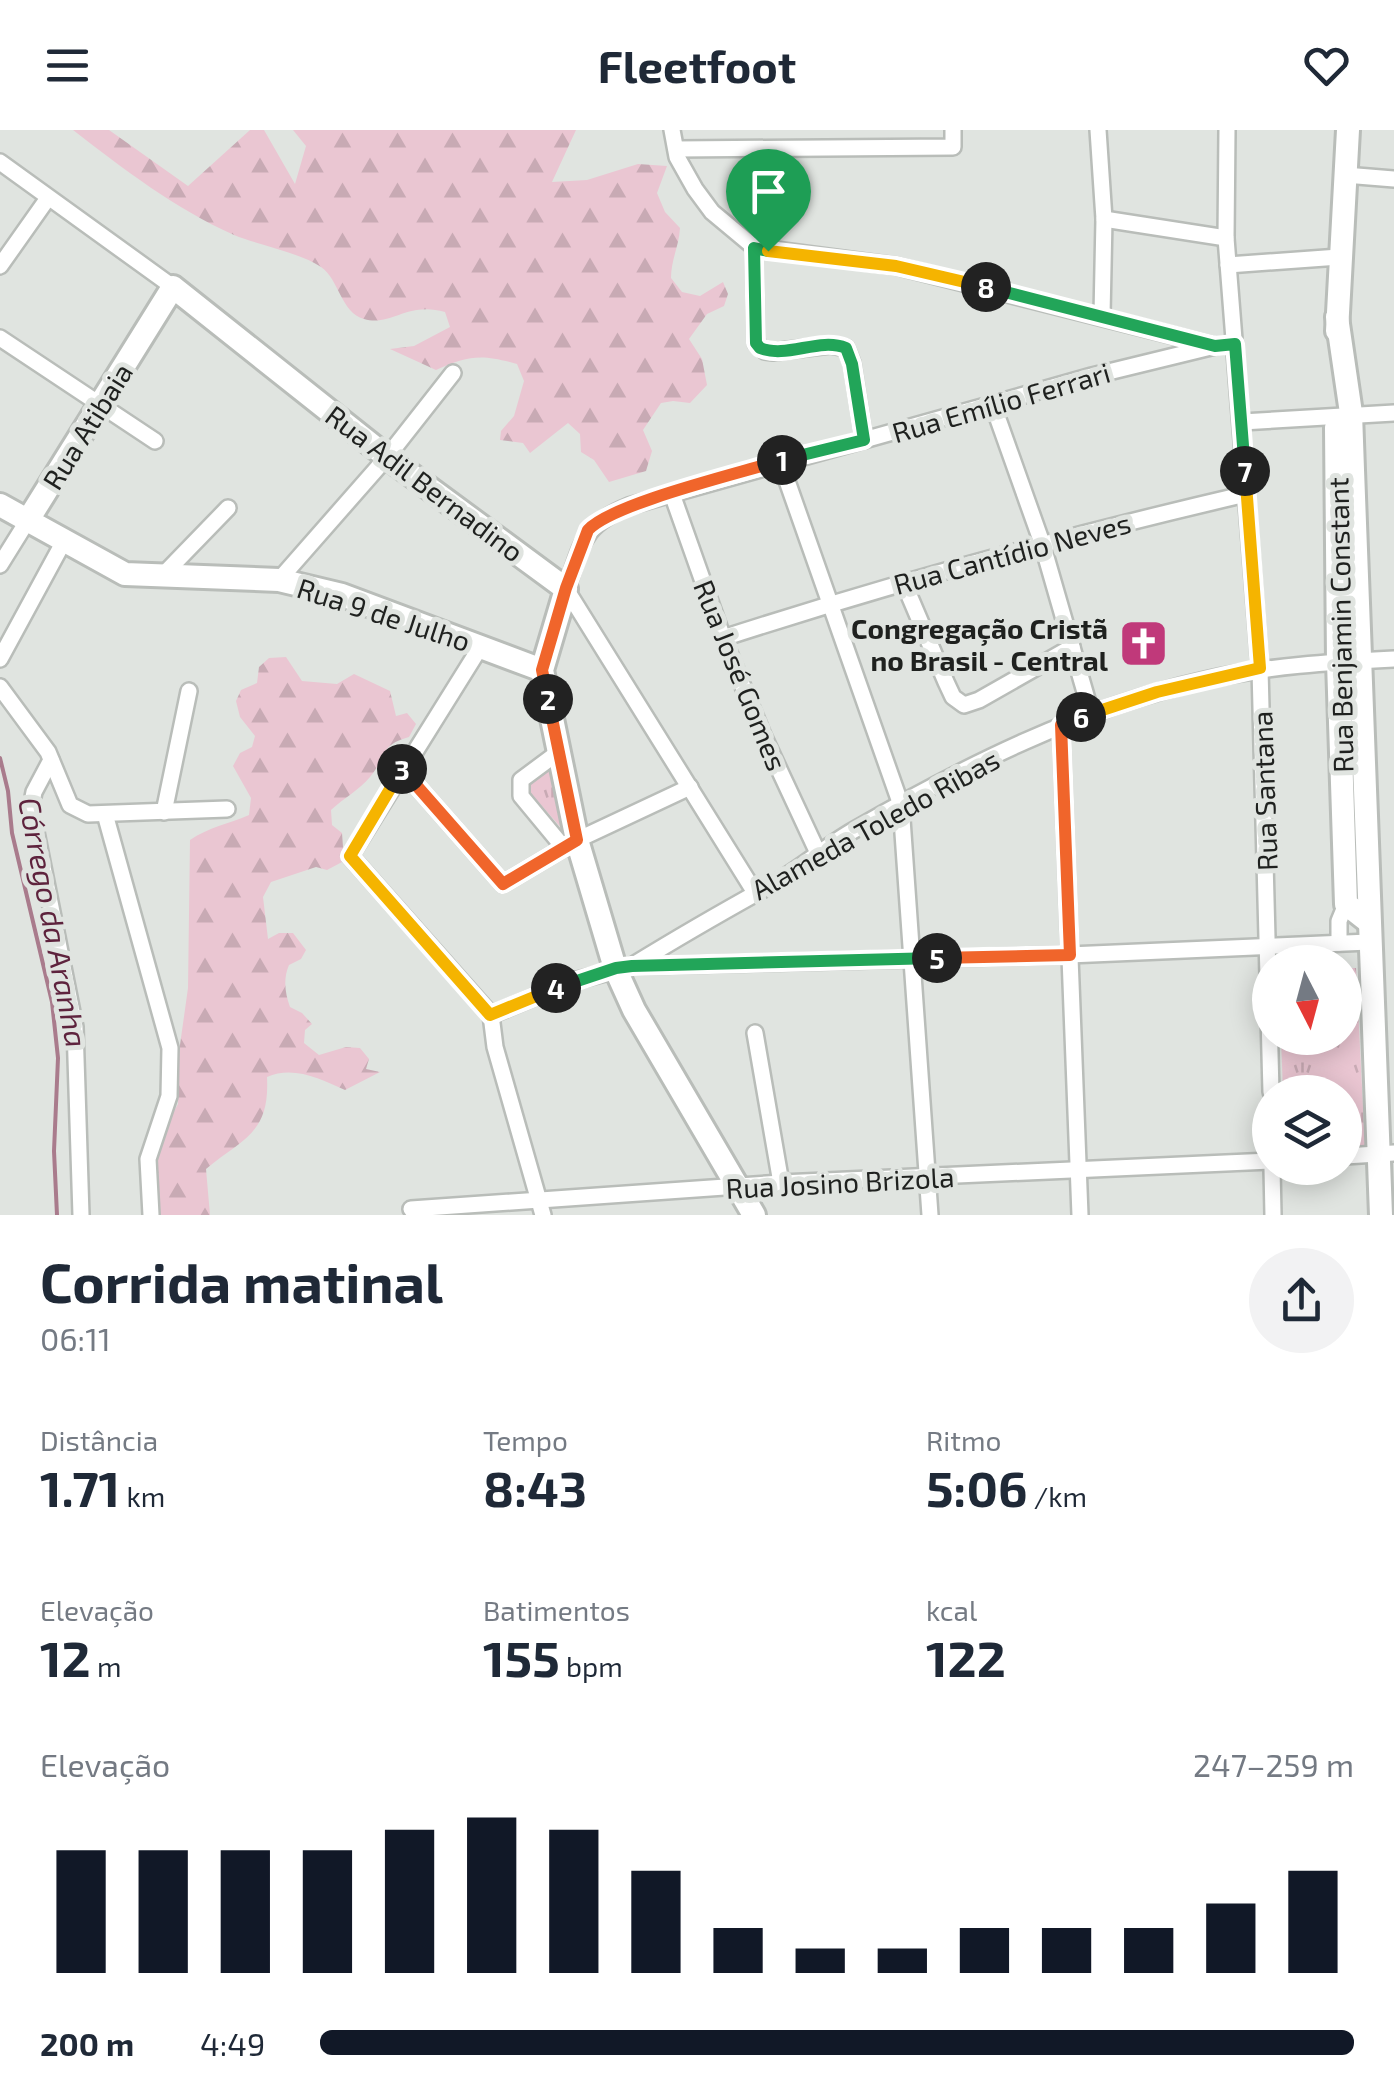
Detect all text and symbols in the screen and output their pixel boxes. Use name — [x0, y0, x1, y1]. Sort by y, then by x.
icon: menu — [40, 38, 95, 93]
text: Fleetfoot — [598, 38, 796, 92]
icon: heart — [1299, 38, 1354, 93]
pin — [726, 149, 811, 252]
icon: arrive — [741, 164, 796, 219]
pin: 8 — [961, 262, 1011, 312]
text: 8 — [977, 270, 995, 304]
street label: Rua Emílio Ferrari — [888, 355, 1114, 449]
street label: Rua Atibaia — [35, 357, 139, 495]
street label: Rua Adil Bernadino — [319, 398, 531, 568]
pin: 1 — [757, 435, 807, 485]
text: 1 — [776, 443, 788, 477]
pin: 7 — [1220, 446, 1270, 496]
text: 7 — [1238, 454, 1252, 488]
street label: Rua Benjamin Constant — [1320, 477, 1360, 773]
street label: Rua Cantídio Neves — [890, 505, 1134, 601]
street label: Rua 9 de Julho — [293, 570, 475, 658]
street label: Rua José Gomes — [687, 575, 795, 775]
place label: Congregação Cristã no Brasil - Central — [851, 611, 1109, 677]
church icon: Congregação Cristã no Brasil - Central — [1117, 618, 1169, 670]
pin: 2 — [523, 674, 573, 724]
text: 2 — [540, 682, 556, 716]
pin: 6 — [1056, 692, 1106, 742]
text: 6 — [1073, 700, 1089, 734]
street label: Rua Santana — [1244, 710, 1284, 872]
street label: Alameda Toledo Ribas — [745, 742, 1005, 906]
pin: 3 — [377, 744, 427, 794]
text: 3 — [394, 752, 410, 786]
water label: Córrego da Aranha — [12, 794, 96, 1050]
pin: 5 — [912, 933, 962, 983]
text: 5 — [929, 941, 945, 975]
north arrow — [1252, 945, 1362, 1055]
map controls — [1252, 945, 1362, 1185]
pin: 4 — [531, 963, 581, 1013]
text: 4 — [547, 971, 565, 1005]
button: layers — [1252, 1075, 1362, 1185]
street label: Rua Josino Brizola — [725, 1159, 955, 1205]
text: Corrida matinal — [40, 1248, 443, 1314]
button: share — [1249, 1248, 1354, 1353]
text: 06:11 — [40, 1319, 111, 1357]
text: Distância — [40, 1423, 158, 1457]
text: Tempo — [483, 1423, 568, 1457]
text: Ritmo — [926, 1423, 1001, 1457]
text: 1.71 — [40, 1457, 120, 1517]
text: 8:43 — [483, 1457, 587, 1517]
text: 5:06 — [926, 1457, 1028, 1517]
text: km — [120, 1479, 165, 1513]
text: /km — [1028, 1479, 1087, 1513]
text: Elevação — [40, 1593, 154, 1627]
text: Batimentos — [483, 1593, 630, 1627]
text: kcal — [926, 1593, 977, 1627]
text: 12 — [40, 1627, 91, 1687]
text: 155 — [483, 1627, 560, 1687]
text: 122 — [926, 1627, 1006, 1687]
text: m — [91, 1649, 121, 1683]
text: bpm — [560, 1649, 623, 1683]
text: Elevação — [40, 1745, 170, 1783]
text: 247–259 m — [1193, 1745, 1354, 1783]
text: 200 m — [40, 2024, 134, 2062]
text: 4:49 — [200, 2024, 265, 2062]

